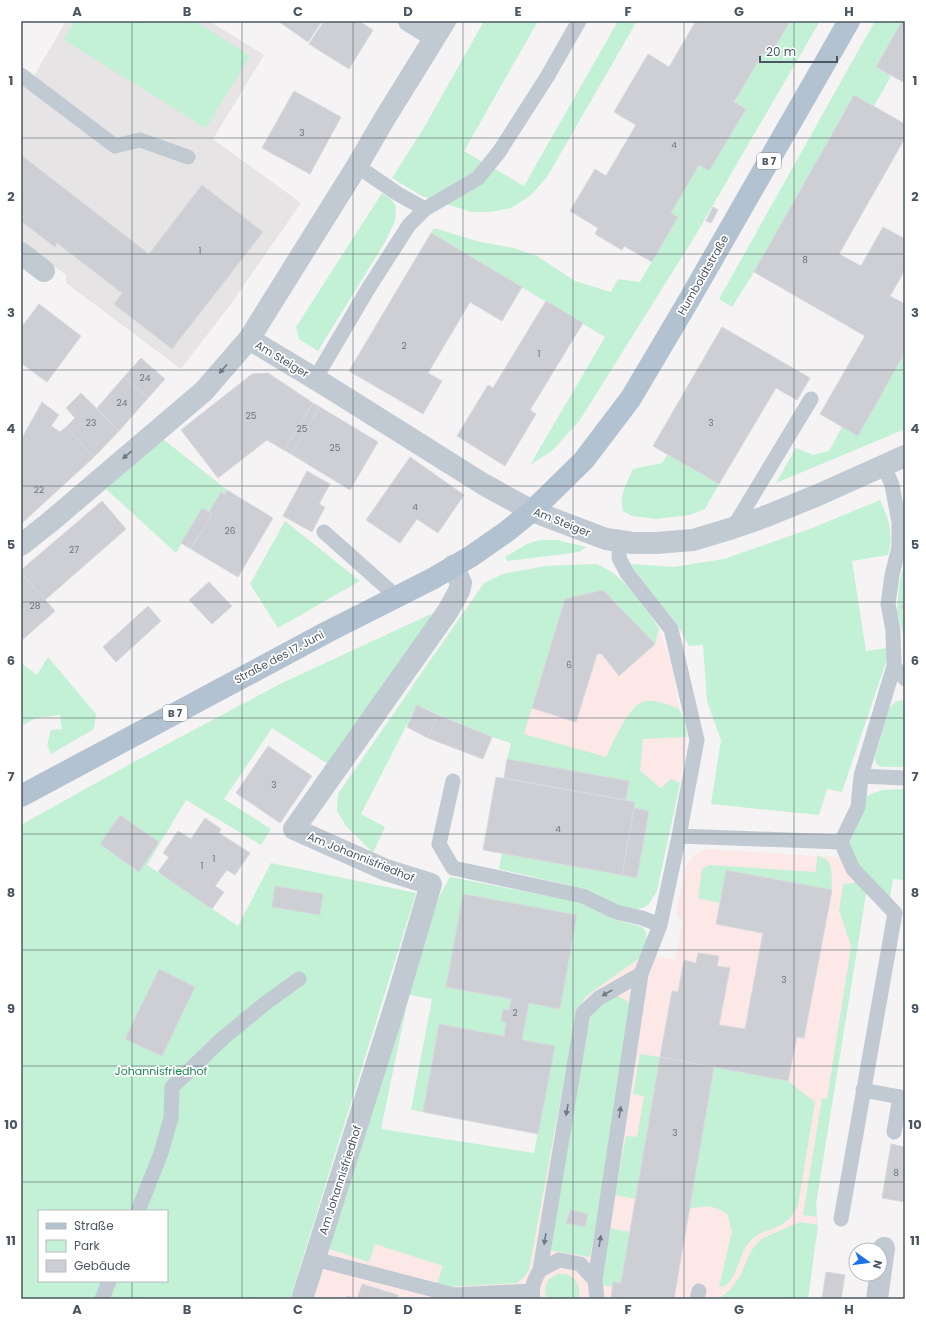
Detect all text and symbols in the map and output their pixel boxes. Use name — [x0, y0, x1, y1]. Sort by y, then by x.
text: A — [72, 2, 82, 21]
text: B — [183, 2, 192, 21]
text: C — [293, 2, 303, 21]
text: D — [403, 2, 413, 21]
text: E — [514, 2, 522, 21]
text: F — [624, 2, 632, 21]
text: G — [734, 2, 744, 21]
text: H — [844, 2, 854, 21]
scale bar — [760, 38, 837, 64]
text: 20 m — [766, 43, 796, 60]
text: 1 — [9, 71, 13, 90]
text: 1 — [913, 71, 917, 90]
house number: 3 — [299, 127, 305, 139]
house number: 4 — [671, 139, 677, 151]
road number: B 7 — [757, 153, 781, 169]
text: 2 — [7, 187, 15, 206]
text: 2 — [911, 187, 919, 206]
street label: Humboldtstraße — [674, 232, 733, 318]
house number: 1 — [199, 245, 202, 257]
house number: 8 — [802, 254, 808, 266]
text: 3 — [7, 303, 15, 322]
text: 3 — [911, 303, 919, 322]
street label: Am Steiger — [252, 337, 312, 381]
house number: 2 — [401, 340, 407, 352]
house number: 1 — [538, 348, 541, 360]
one-way arrow — [219, 364, 228, 373]
house number: 24 — [140, 372, 151, 384]
house number: 24 — [117, 397, 128, 409]
house number: 25 — [246, 410, 257, 422]
house number: 23 — [86, 417, 96, 429]
house number: 3 — [708, 417, 714, 429]
text: 4 — [7, 419, 16, 438]
text: 4 — [911, 419, 920, 438]
house number: 25 — [297, 423, 308, 435]
house number: 25 — [330, 442, 341, 454]
one-way arrow — [121, 451, 132, 460]
house number: 22 — [34, 484, 44, 496]
house number: 4 — [412, 501, 418, 513]
street label: Am Steiger — [531, 503, 593, 541]
house number: 26 — [225, 525, 236, 537]
text: 5 — [7, 535, 15, 554]
text: 5 — [911, 535, 919, 554]
house number: 27 — [69, 544, 79, 556]
house number: 28 — [30, 600, 41, 612]
street label: Straße des 17. Juni — [231, 626, 327, 687]
text: 6 — [7, 651, 15, 670]
text: 6 — [911, 651, 919, 670]
house number: 6 — [566, 659, 572, 671]
road number: B 7 — [163, 705, 187, 721]
text: 7 — [8, 767, 15, 786]
text: 7 — [912, 767, 919, 786]
house number: 3 — [271, 779, 277, 791]
house number: 4 — [555, 823, 561, 835]
street label: Am Johannisfriedhof — [305, 828, 417, 886]
house number: 1 — [213, 853, 216, 865]
house number: 1 — [201, 860, 204, 872]
text: 8 — [7, 883, 15, 902]
text: 8 — [911, 883, 919, 902]
house number: 3 — [781, 974, 787, 986]
one-way arrow — [601, 990, 613, 997]
text: 9 — [7, 999, 15, 1018]
text: 9 — [911, 999, 919, 1018]
house number: 2 — [512, 1007, 518, 1019]
park label: Johannisfriedhof — [115, 1063, 208, 1079]
one-way arrow — [563, 1104, 569, 1117]
one-way arrow — [617, 1106, 623, 1119]
text: 10 — [4, 1115, 18, 1134]
text: 10 — [908, 1115, 922, 1134]
street label: Am Johannisfriedhof — [315, 1123, 365, 1237]
house number: 3 — [672, 1127, 678, 1139]
house number: 8 — [893, 1167, 899, 1179]
legend — [38, 1210, 168, 1282]
text: Straße — [74, 1217, 114, 1234]
text: 11 — [6, 1231, 16, 1250]
text: 11 — [910, 1231, 920, 1250]
one-way arrow — [542, 1233, 548, 1245]
one-way arrow — [597, 1235, 603, 1247]
text: Park — [74, 1237, 101, 1254]
north arrow — [848, 1242, 888, 1282]
text: Gebäude — [74, 1257, 130, 1274]
text: N — [869, 1258, 886, 1270]
text: A — [72, 1300, 82, 1319]
text: B — [183, 1300, 192, 1319]
text: C — [293, 1300, 303, 1319]
text: D — [403, 1300, 413, 1319]
text: E — [514, 1300, 522, 1319]
text: F — [624, 1300, 632, 1319]
text: G — [734, 1300, 744, 1319]
text: H — [844, 1300, 854, 1319]

